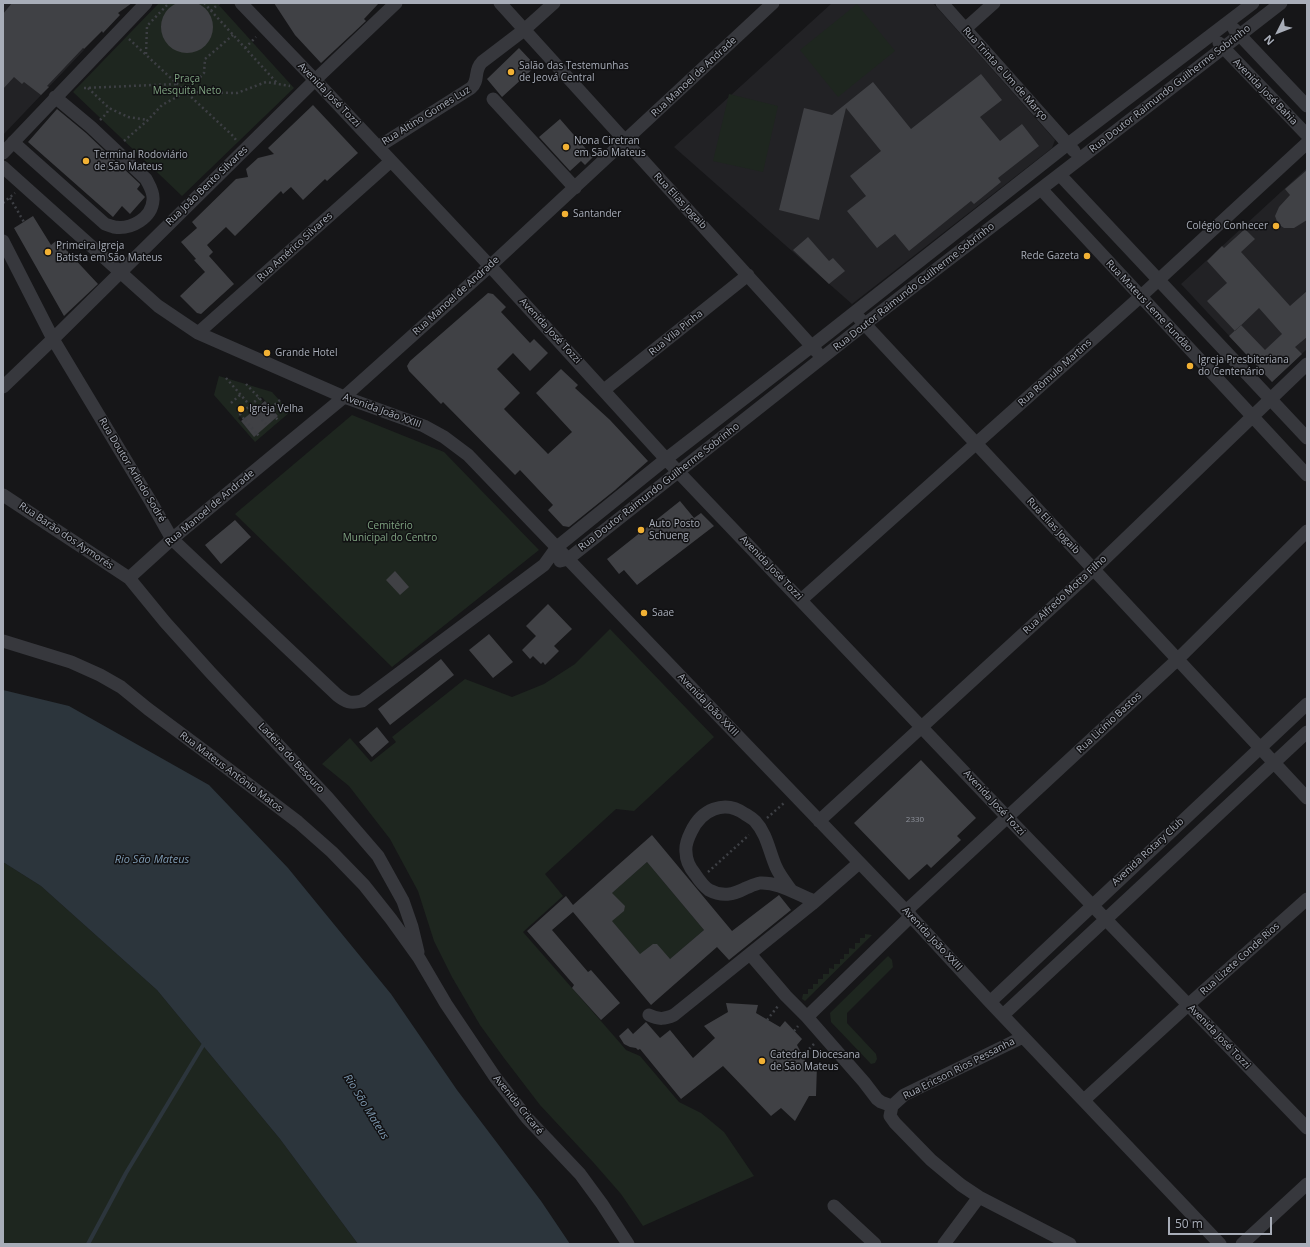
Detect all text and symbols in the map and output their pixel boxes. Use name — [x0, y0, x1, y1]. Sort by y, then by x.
north arrow — [1258, 12, 1298, 52]
street label: Rua Doutor Raimundo Guilherme Sobrinho — [1087, 22, 1253, 156]
street label: Rua Trinta e Um de Março — [960, 25, 1050, 123]
text: N — [1260, 32, 1277, 49]
street label: Rua Manoel de Andrade — [649, 34, 739, 120]
street label: Avenida José Bahia — [1230, 56, 1300, 128]
street label: Avenida José Tozzi — [295, 60, 363, 130]
place label: Salão das Testemunhas de Jeová Central — [519, 60, 629, 84]
marker: Salão das Testemunhas de Jeová Central — [506, 67, 516, 77]
park label: Praça Mesquita Neto — [153, 73, 221, 96]
street label: Rua Altino Gomes Luz — [380, 84, 472, 148]
place label: Nona Ciretran em São Mateus — [574, 135, 646, 158]
marker: Nona Ciretran em São Mateus — [561, 142, 571, 152]
street label: Rua João Bento Silvares — [164, 144, 250, 228]
place label: Terminal Rodoviário de São Mateus — [94, 149, 188, 172]
marker: Terminal Rodoviário de São Mateus — [81, 156, 91, 166]
street label: Rua Elias Jogaib — [651, 170, 709, 232]
place label: Santander — [573, 208, 621, 220]
marker: Santander — [560, 209, 570, 219]
street label: Rua Américo Silvares — [255, 210, 335, 284]
street label: Rua Doutor Raimundo Guilherme Sobrinho — [831, 220, 997, 354]
place label: Colégio Conhecer — [1186, 220, 1268, 232]
marker: Colégio Conhecer — [1271, 221, 1281, 231]
place label: Primeira Igreja Batista em São Mateus — [56, 240, 162, 264]
marker: Primeira Igreja Batista em São Mateus — [43, 247, 53, 257]
place label: Rede Gazeta — [1021, 250, 1079, 262]
marker: Rede Gazeta — [1082, 251, 1092, 261]
street label: Rua Manoel de Andrade — [410, 254, 502, 338]
street label: Rua Mateus Leme Fundão — [1103, 258, 1195, 354]
street label: Avenida José Tozzi — [517, 296, 583, 366]
street label: Rua Vila Pinha — [647, 308, 705, 358]
street label: Rua Rômulo Martins — [1016, 337, 1094, 409]
place label: Grande Hotel — [275, 347, 337, 359]
marker: Grande Hotel — [262, 348, 272, 358]
place label: Igreja Presbiteriana do Centenário — [1198, 354, 1289, 378]
marker: Igreja Presbiteriana do Centenário — [1185, 361, 1195, 371]
street label: Avenida João XXIII — [341, 391, 423, 431]
place label: Igreja Velha — [249, 403, 303, 415]
marker: Igreja Velha — [236, 404, 246, 414]
street label: Rua Doutor Arlindo Sodré — [96, 416, 168, 524]
street label: Rua Doutor Raimundo Guilherme Sobrinho — [576, 420, 742, 554]
street label: Rua Manoel de Andrade — [163, 467, 257, 549]
street label: Rua Elias Jogaib — [1024, 495, 1082, 557]
street label: Rua Barão dos Aymorés — [17, 500, 115, 572]
place label: Auto Posto Schueng — [649, 518, 700, 542]
park label: Cemitério Municipal do Centro — [343, 520, 437, 544]
marker: Auto Posto Schueng — [636, 525, 646, 535]
street label: Avenida José Tozzi — [737, 533, 805, 603]
street label: Rua Alfredo Motta Filho — [1021, 553, 1109, 637]
place label: Saae — [652, 607, 674, 619]
marker: Saae — [639, 608, 649, 618]
street label: Avenida João XXIII — [675, 671, 741, 739]
street label: Rua Licínio Bastos — [1074, 690, 1144, 756]
street label: Ladeira do Besouro — [256, 721, 326, 795]
street label: Rua Mateus Antônio Matos — [177, 729, 285, 815]
street label: Avenida José Tozzi — [961, 768, 1027, 838]
house number: 2330 — [906, 815, 924, 825]
street label: Avenida Rotary Club — [1110, 816, 1186, 888]
water label: Rio São Mateus — [115, 853, 189, 867]
street label: Avenida João XXIII — [899, 905, 965, 973]
street label: Rua Lizete Conde Rios — [1198, 920, 1282, 998]
street label: Avenida José Tozzi — [1185, 1002, 1253, 1072]
street label: Rua Ericson Rios Pessanha — [901, 1036, 1017, 1102]
place label: Catedral Diocesana de São Mateus — [770, 1049, 860, 1072]
marker: Catedral Diocesana de São Mateus — [757, 1056, 767, 1066]
water label: Rio São Mateus — [341, 1072, 391, 1142]
street label: Avenida Cricaré — [490, 1073, 546, 1137]
scale bar — [1170, 1209, 1274, 1235]
text: 50 m — [1175, 1215, 1203, 1232]

